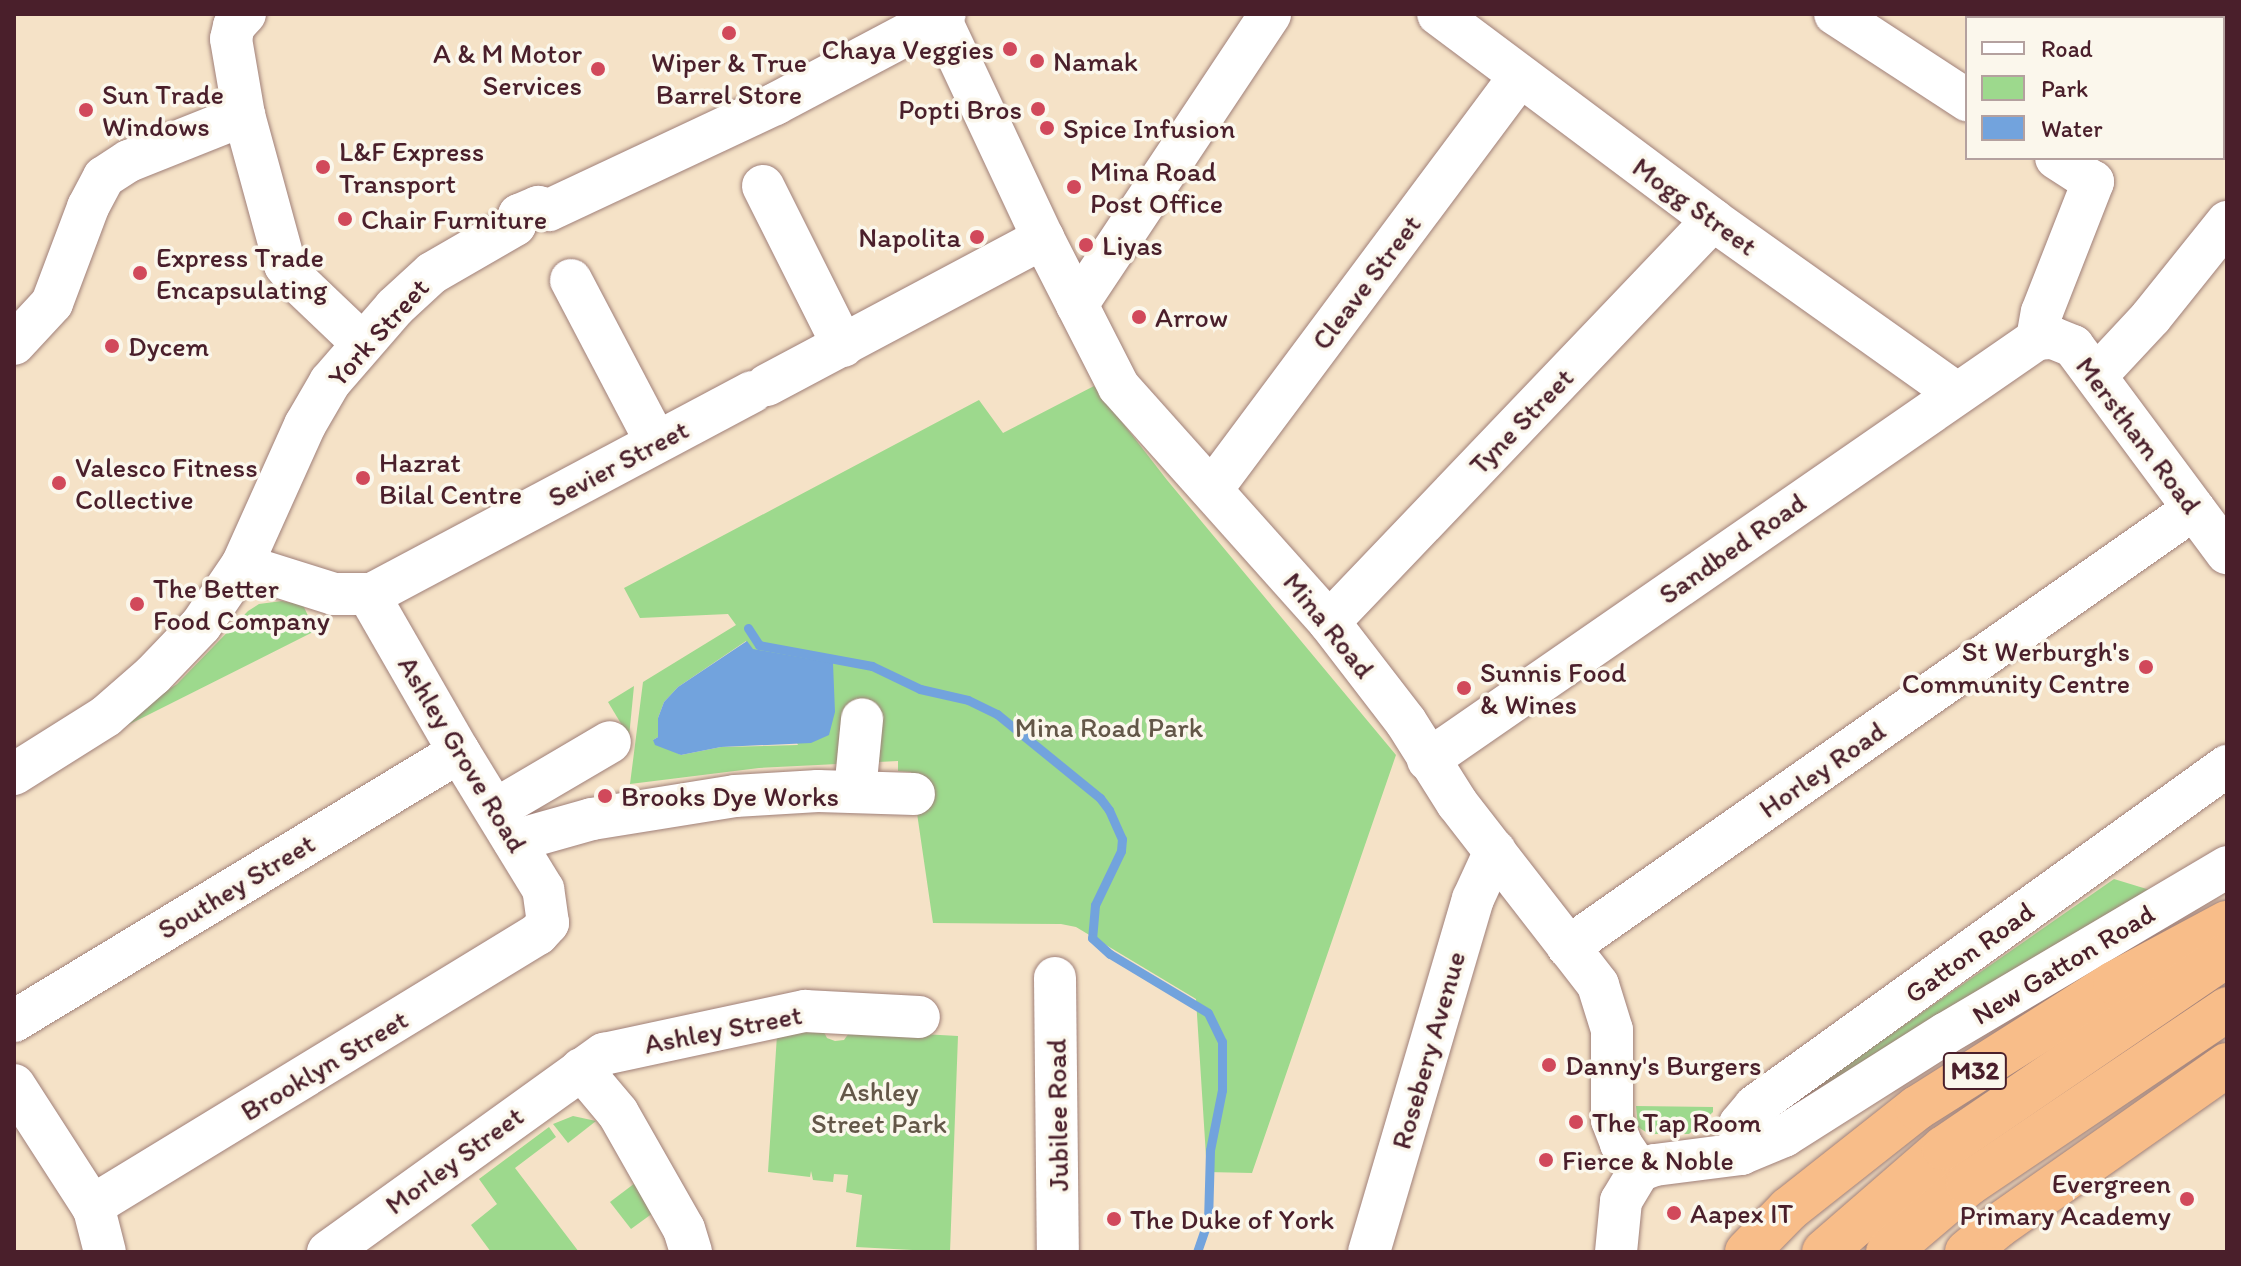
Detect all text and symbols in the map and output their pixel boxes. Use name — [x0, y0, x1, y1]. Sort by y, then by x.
legend — [1965, 16, 2225, 160]
marker: Wiper & True Barrel Store — [720, 24, 738, 42]
place label: Chaya Veggies — [823, 32, 994, 66]
text: Road — [2041, 34, 2093, 63]
place label: A & M Motor Services — [434, 36, 582, 102]
marker: Chaya Veggies — [1001, 40, 1019, 58]
place label: Namak — [1053, 44, 1138, 78]
place label: Wiper & True Barrel Store — [652, 45, 806, 111]
marker: Namak — [1028, 52, 1046, 70]
marker: A & M Motor Services — [589, 60, 607, 78]
text: Park — [2041, 74, 2088, 103]
place label: Sun Trade Windows — [102, 77, 223, 143]
place label: Popti Bros — [898, 92, 1022, 126]
marker: Popti Bros — [1029, 100, 1047, 118]
marker: Sun Trade Windows — [77, 101, 95, 119]
place label: Spice Infusion — [1063, 111, 1235, 145]
text: Water — [2041, 114, 2103, 143]
marker: Spice Infusion — [1038, 119, 1056, 137]
place label: L&F Express Transport — [339, 134, 484, 200]
street label: Mogg Street — [1626, 150, 1764, 262]
place label: Mina Road Post Office — [1090, 154, 1223, 220]
marker: L&F Express Transport — [314, 158, 332, 176]
marker: Mina Road Post Office — [1065, 178, 1083, 196]
place label: Chair Furniture — [361, 202, 546, 236]
street label: Cleave Street — [1304, 208, 1428, 356]
marker: Chair Furniture — [336, 210, 354, 228]
place label: Napolita — [858, 220, 961, 254]
marker: Napolita — [968, 228, 986, 246]
place label: Liyas — [1102, 228, 1163, 262]
marker: Liyas — [1077, 236, 1095, 254]
place label: Express Trade Encapsulating — [156, 240, 327, 306]
marker: Express Trade Encapsulating — [131, 264, 149, 282]
street label: York Street — [321, 271, 435, 393]
place label: Arrow — [1155, 300, 1228, 334]
marker: Arrow — [1130, 308, 1148, 326]
place label: Dycem — [128, 329, 209, 363]
marker: Dycem — [103, 337, 121, 355]
street label: Merstham Road — [2069, 350, 2209, 520]
street label: Tyne Street — [1462, 361, 1580, 481]
street label: Sevier Street — [542, 412, 694, 514]
place label: Hazrat Bilal Centre — [379, 445, 522, 511]
place label: Valesco Fitness Collective — [75, 450, 258, 516]
marker: Hazrat Bilal Centre — [354, 469, 372, 487]
marker: Valesco Fitness Collective — [50, 474, 68, 492]
street label: Sandbed Road — [1652, 485, 1812, 611]
street label: Mina Road — [1276, 566, 1382, 684]
place label: The Better Food Company — [153, 571, 329, 637]
marker: The Better Food Company — [128, 595, 146, 613]
place label: St Werburgh's Community Centre — [1901, 634, 2130, 700]
street label: Ashley Grove Road — [391, 650, 535, 858]
place label: Sunnis Food & Wines — [1480, 655, 1626, 721]
marker: St Werburgh's Community Centre — [2137, 658, 2155, 676]
marker: Sunnis Food & Wines — [1455, 679, 1473, 697]
park label: Mina Road Park — [1016, 710, 1202, 744]
street label: Horley Road — [1753, 713, 1891, 825]
place label: Brooks Dye Works — [621, 779, 838, 813]
marker: Brooks Dye Works — [596, 787, 614, 805]
street label: Southey Street — [151, 826, 321, 946]
street label: Gatton Road — [1898, 894, 2040, 1010]
street label: New Gatton Road — [1965, 896, 2161, 1032]
street label: Rosebery Avenue — [1384, 948, 1472, 1152]
street label: Ashley Street — [642, 997, 804, 1061]
street label: Brooklyn Street — [235, 1002, 413, 1128]
street label: Jubilee Road — [1039, 1039, 1075, 1191]
place label: Danny's Burgers — [1565, 1048, 1762, 1082]
road number: M32 — [1941, 1049, 2009, 1093]
marker: Danny's Burgers — [1540, 1056, 1558, 1074]
park label: Ashley Street Park — [811, 1074, 947, 1140]
street label: Morley Street — [379, 1099, 529, 1221]
place label: The Tap Room — [1592, 1105, 1760, 1139]
marker: The Tap Room — [1567, 1113, 1585, 1131]
place label: Fierce & Noble — [1562, 1143, 1734, 1177]
marker: Fierce & Noble — [1537, 1151, 1555, 1169]
place label: Evergreen Primary Academy — [1959, 1166, 2171, 1232]
marker: Evergreen Primary Academy — [2178, 1190, 2196, 1208]
place label: Aapex IT — [1690, 1196, 1796, 1230]
place label: The Duke of York — [1130, 1202, 1333, 1236]
marker: Aapex IT — [1665, 1204, 1683, 1222]
marker: The Duke of York — [1105, 1210, 1123, 1228]

